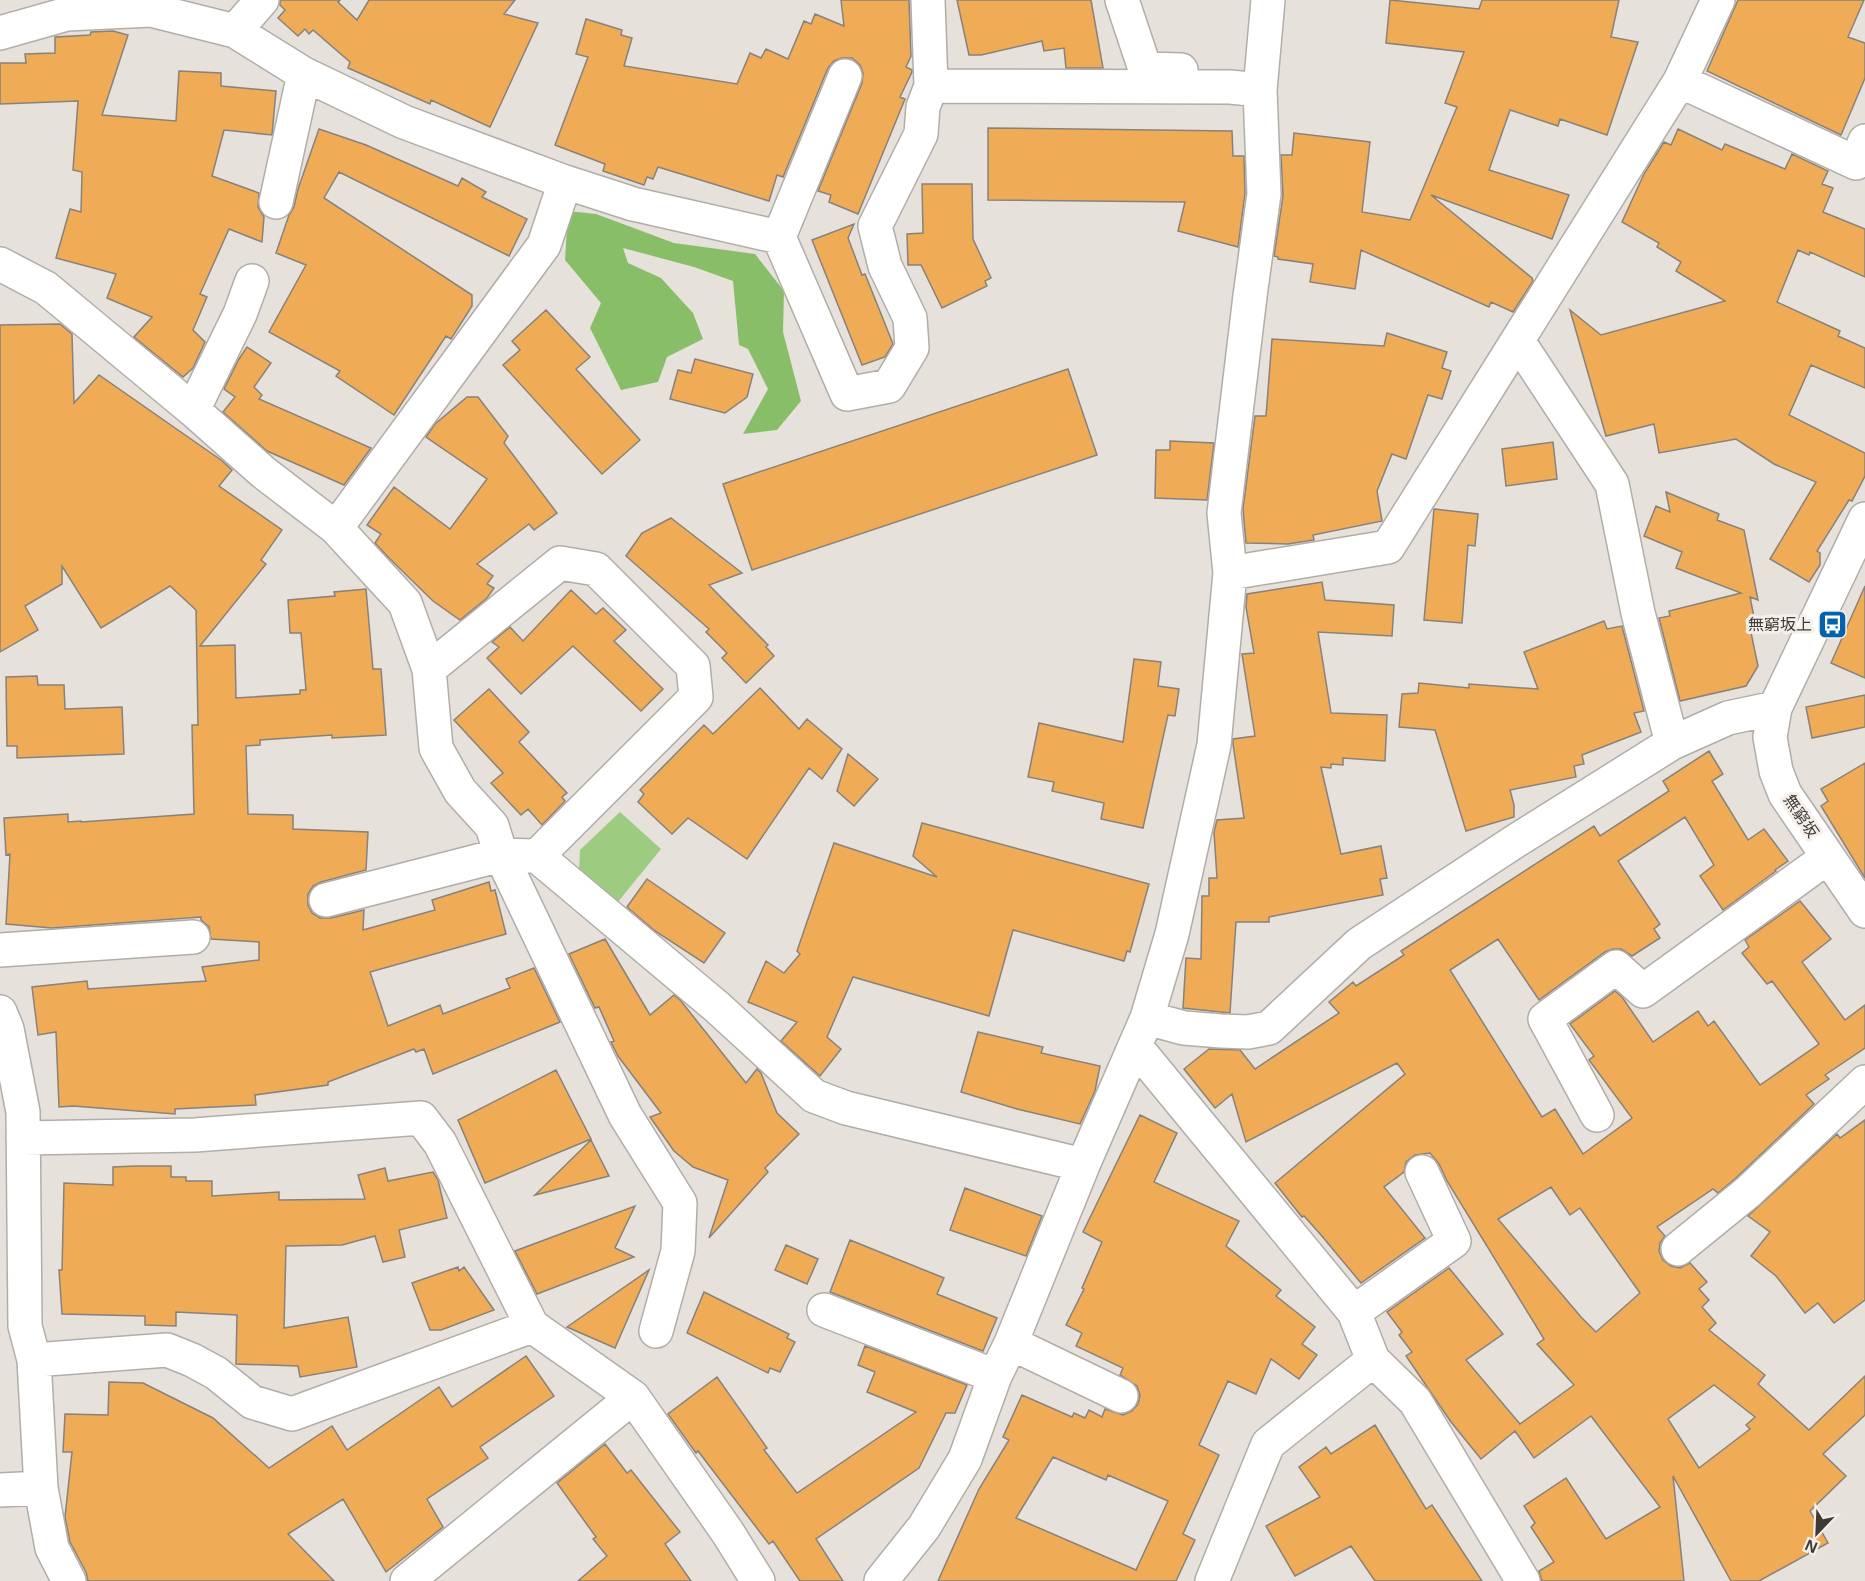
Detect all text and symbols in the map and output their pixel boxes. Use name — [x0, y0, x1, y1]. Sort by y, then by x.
bus stop icon: 無窮坂上 — [1817, 608, 1849, 640]
place label: 無窮坂上 — [1748, 616, 1812, 633]
street label: 無窮坂 — [1781, 791, 1821, 841]
north arrow — [1787, 1503, 1847, 1563]
text: N — [1803, 1536, 1820, 1556]

